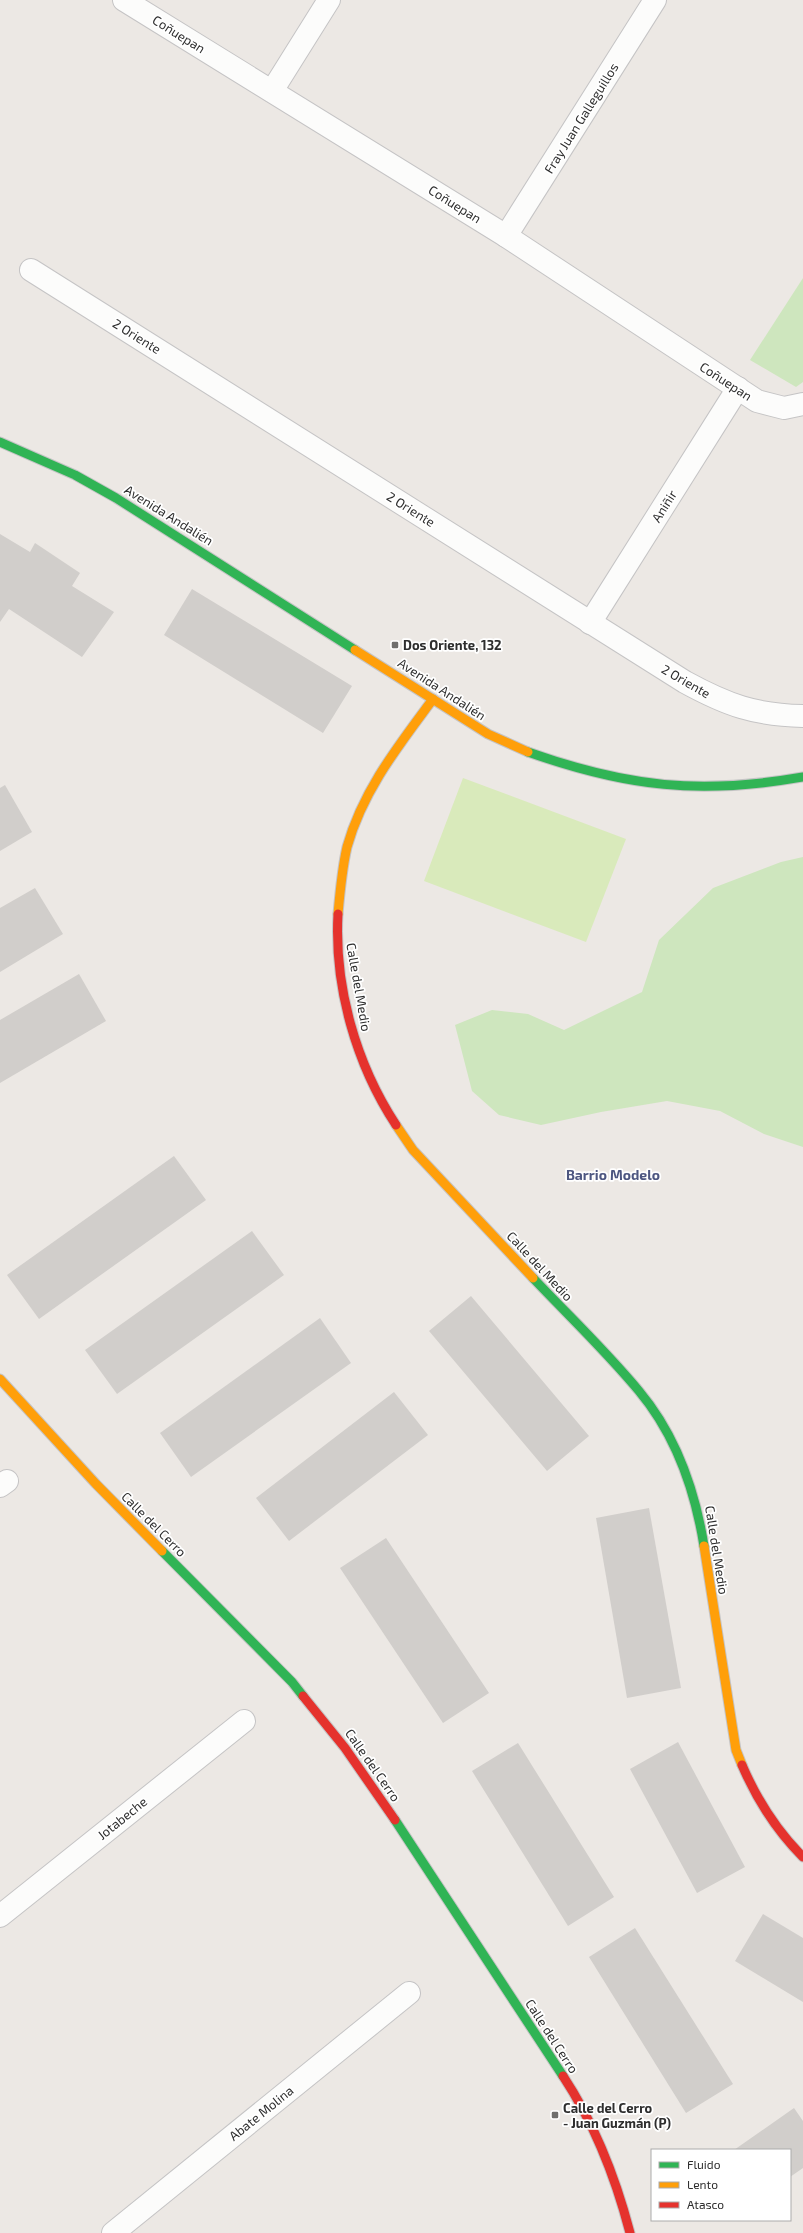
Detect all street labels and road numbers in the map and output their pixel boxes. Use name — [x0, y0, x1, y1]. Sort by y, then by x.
street label: Coñuepan — [150, 12, 208, 56]
street label: Fray Juan Galleguillos — [540, 60, 622, 176]
street label: Coñuepan — [426, 182, 484, 226]
street label: 2 Oriente — [110, 315, 164, 357]
street label: Coñuepan — [697, 358, 755, 404]
street label: Avenida Andalién — [122, 481, 216, 549]
street label: Aniñir — [648, 487, 680, 525]
street label: 2 Oriente — [384, 488, 438, 530]
street label: Avenida Andalién — [395, 655, 489, 723]
street label: 2 Oriente — [659, 661, 713, 701]
street label: Calle del Medio — [343, 942, 375, 1032]
street label: Calle del Medio — [504, 1228, 576, 1304]
street label: Calle del Cerro — [118, 1488, 190, 1560]
street label: Calle del Medio — [702, 1505, 732, 1595]
street label: Calle del Cerro — [342, 1726, 404, 1804]
street label: Jotabeche — [94, 1793, 150, 1843]
street label: Calle del Cerro — [522, 1996, 582, 2076]
street label: Abate Molina — [226, 2082, 296, 2144]

